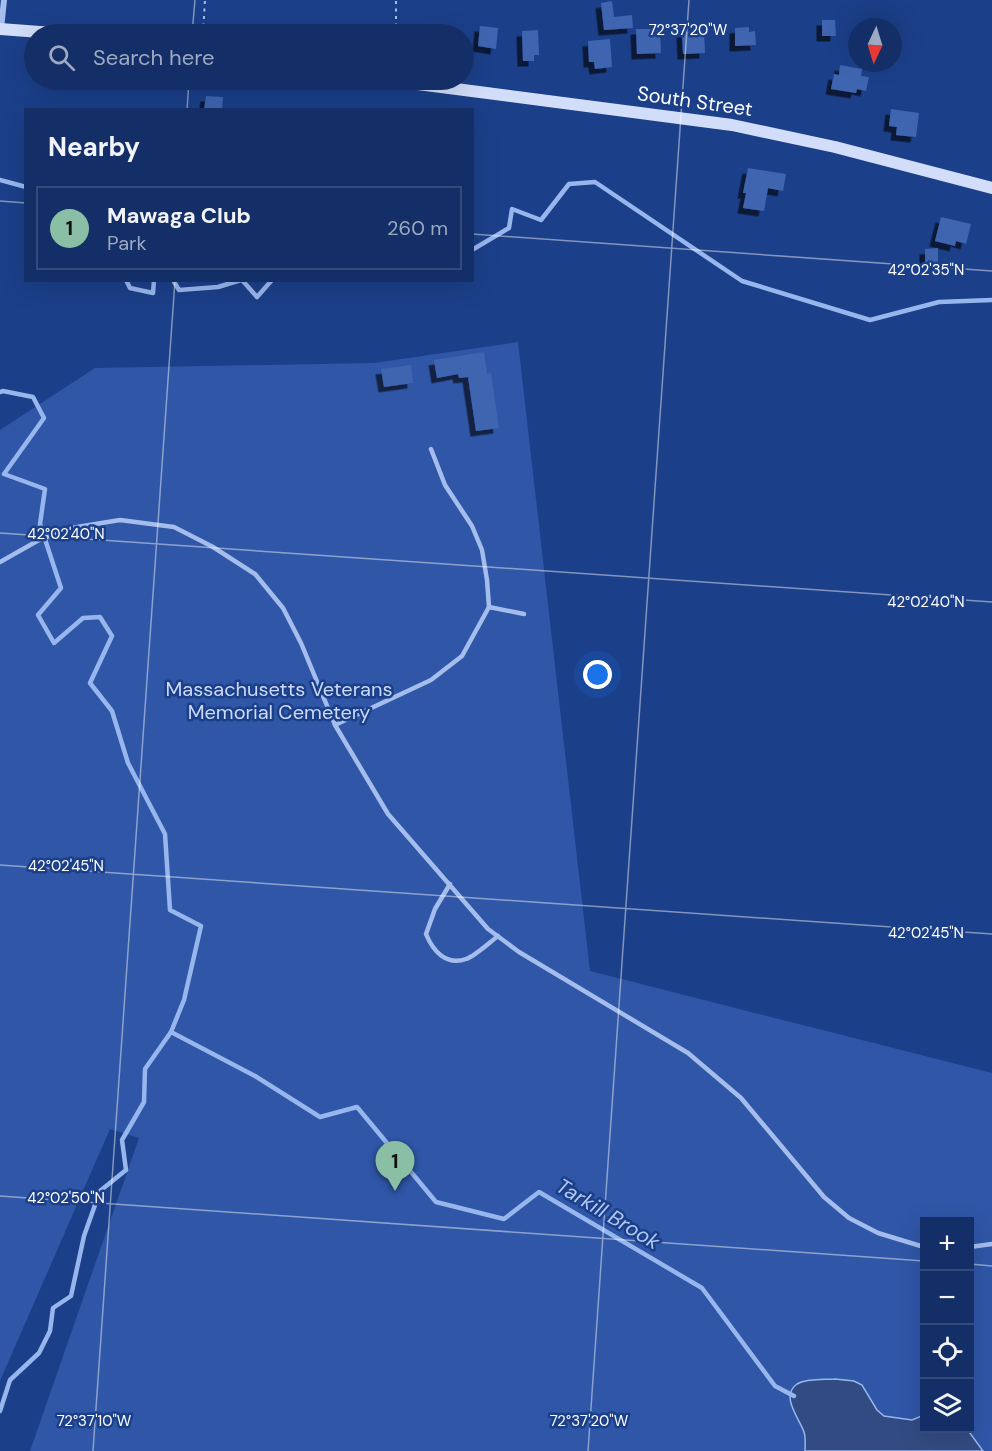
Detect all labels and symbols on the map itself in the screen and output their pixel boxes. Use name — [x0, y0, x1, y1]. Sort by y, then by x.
north arrow — [848, 18, 902, 72]
text: 72°37'20"W — [649, 20, 728, 40]
street label: South Street — [636, 80, 755, 122]
text: 42°02'35"N — [888, 260, 964, 280]
text: 42°02'40"N — [27, 524, 105, 544]
text: 42°02'40"N — [887, 592, 965, 612]
your location — [583, 660, 612, 689]
park label: Massachusetts Veterans Memorial Cemetery — [166, 676, 392, 725]
text: 42°02'45"N — [28, 856, 104, 876]
text: 42°02'45"N — [888, 923, 964, 943]
pin: 1 — [376, 1142, 414, 1191]
water label: Tarkill Brook — [551, 1172, 665, 1256]
text: 42°02'50"N — [27, 1188, 105, 1208]
text: 72°37'10"W — [57, 1411, 132, 1431]
text: 72°37'20"W — [550, 1411, 629, 1431]

